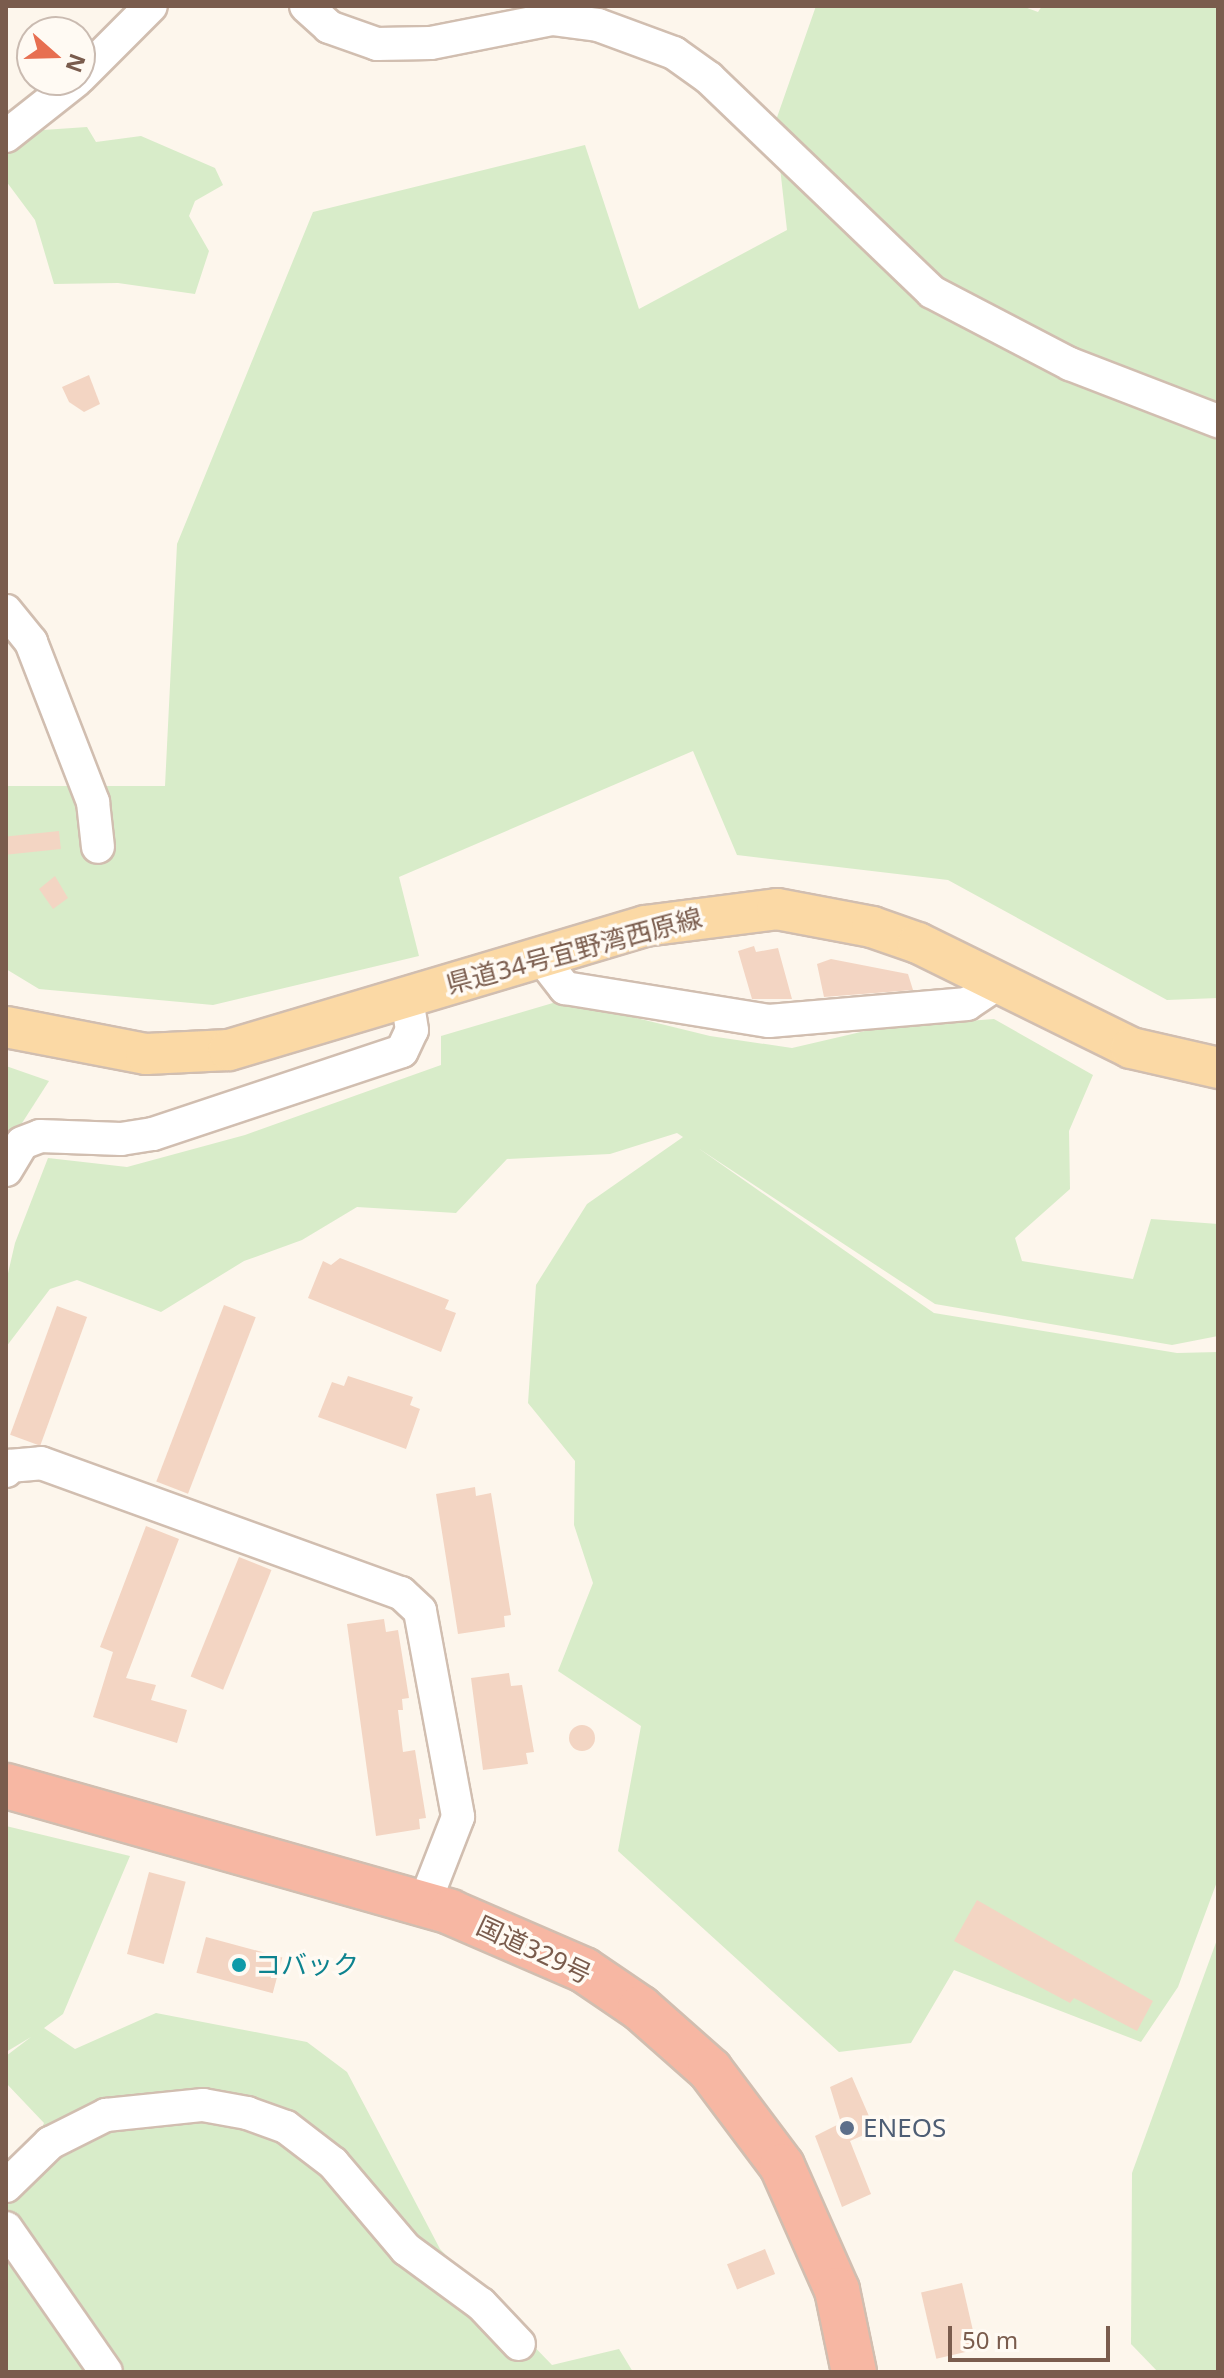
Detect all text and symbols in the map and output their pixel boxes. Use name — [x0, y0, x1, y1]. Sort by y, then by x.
north arrow — [16, 16, 96, 96]
text: N — [60, 50, 94, 77]
street label: 県道34号宜野湾西原線 — [443, 902, 705, 1000]
street label: 国道329号 — [472, 1910, 596, 1990]
place label: コバック — [255, 1949, 359, 1981]
marker: コバック — [230, 1956, 248, 1974]
place label: ENEOS — [863, 2112, 946, 2144]
marker: ENEOS — [838, 2119, 856, 2137]
scale bar — [952, 2310, 1114, 2360]
text: 50 m — [962, 2323, 1018, 2356]

